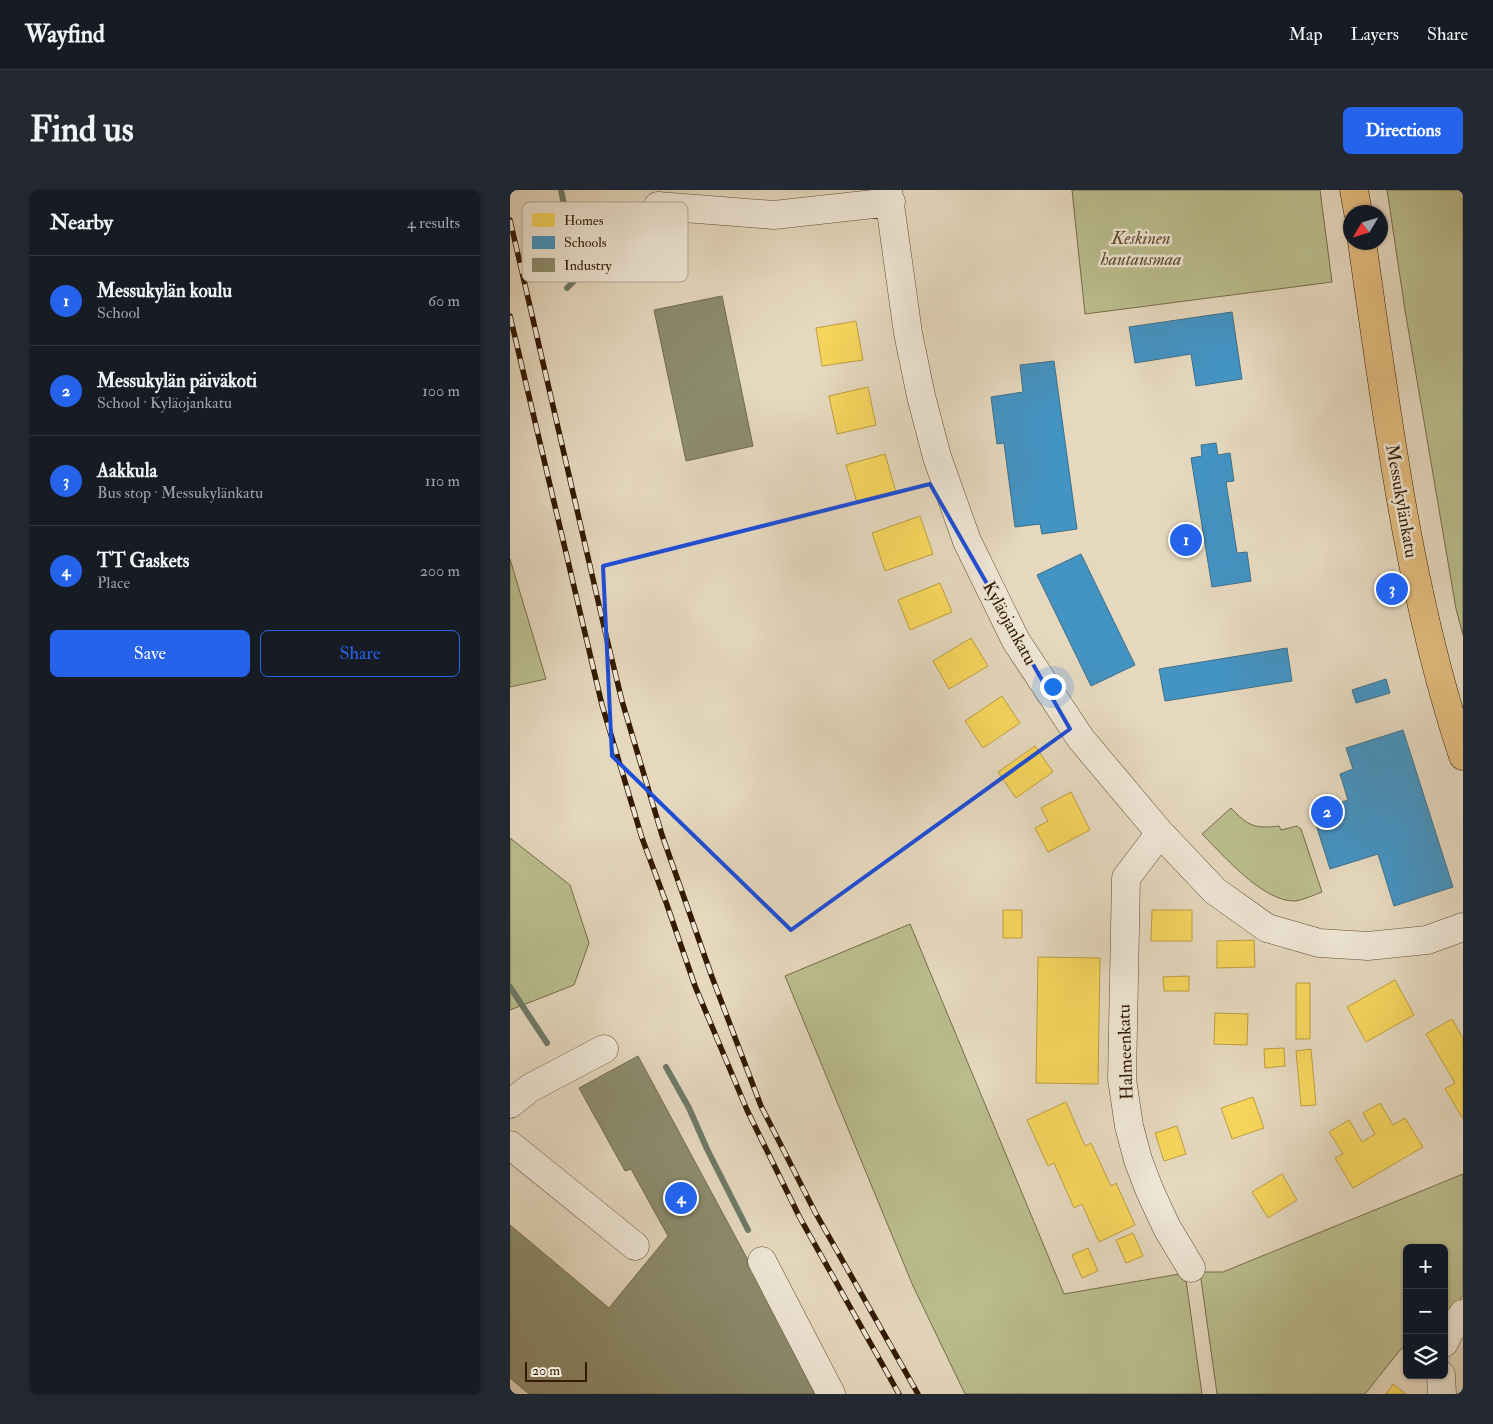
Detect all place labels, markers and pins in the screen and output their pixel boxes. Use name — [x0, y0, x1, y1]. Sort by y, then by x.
pin: 1 — [1170, 521, 1202, 559]
pin: 3 — [1376, 570, 1408, 608]
pin: 2 — [1311, 793, 1343, 831]
pin: 4 — [665, 1179, 697, 1217]

